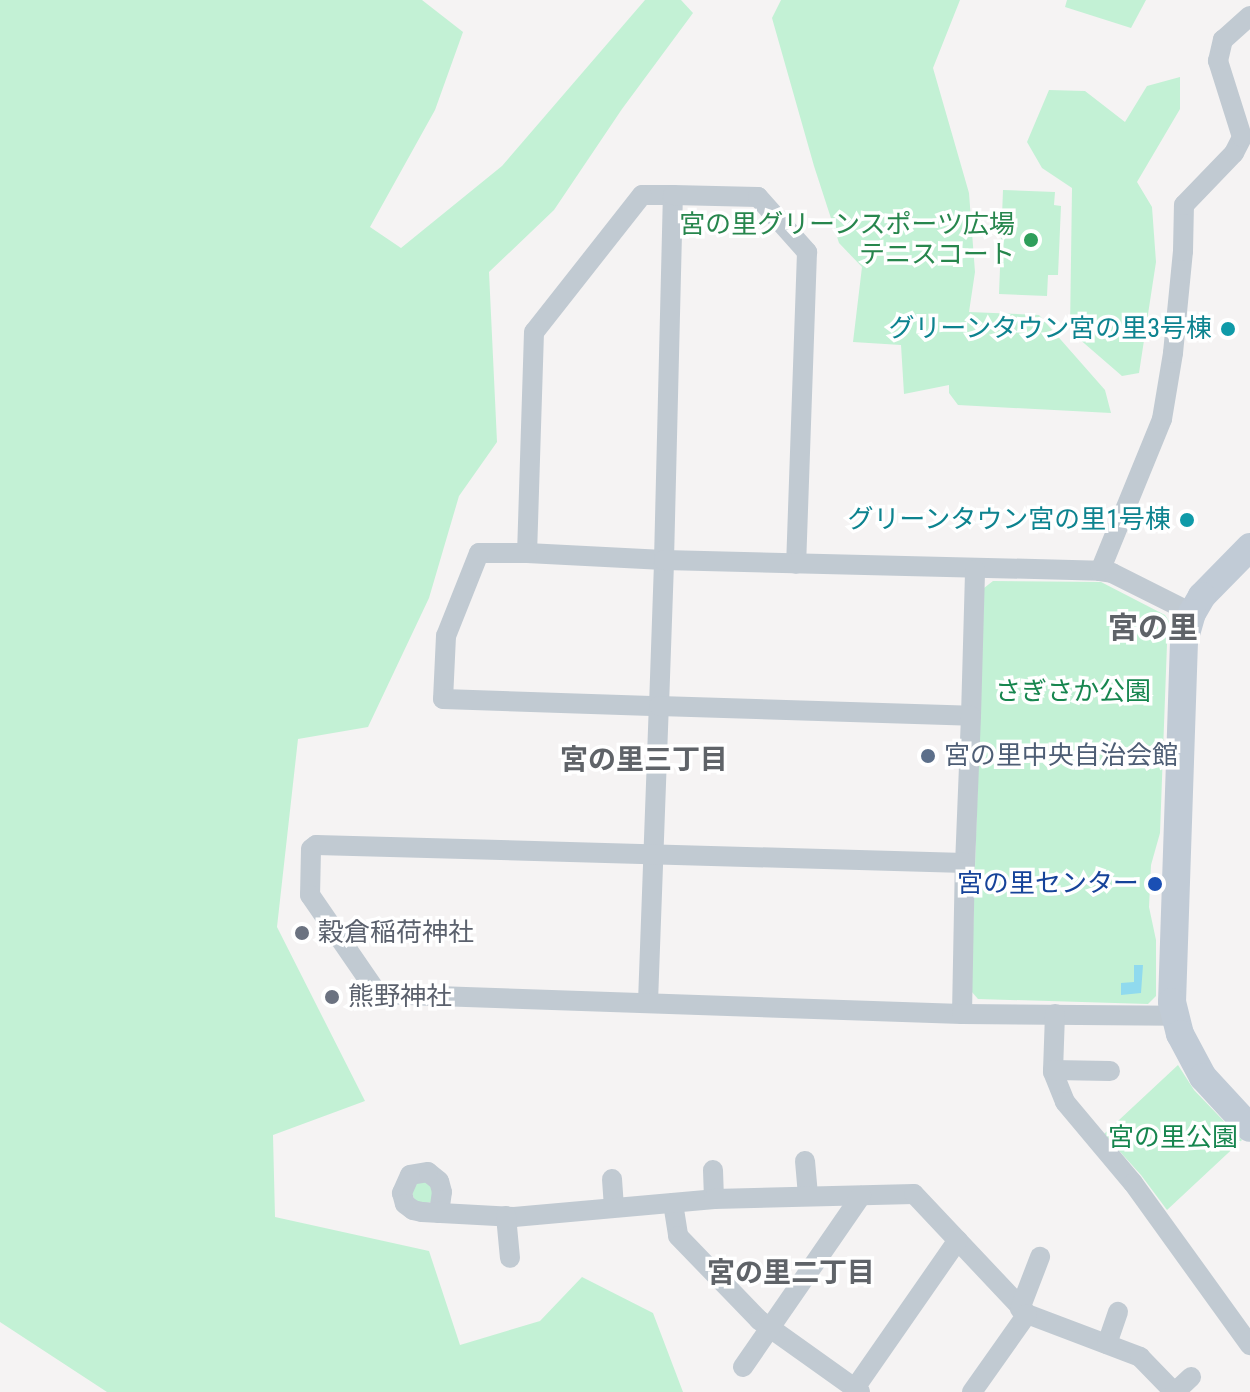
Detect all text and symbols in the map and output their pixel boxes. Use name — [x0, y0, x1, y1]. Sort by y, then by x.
place label: 宮の里グリーンスポーツ広場 テニスコート — [677, 209, 1015, 270]
marker: 宮の里グリーンスポーツ広場 テニスコート — [1022, 231, 1040, 249]
place label: グリーンタウン宮の里3号棟 — [887, 313, 1212, 345]
marker: グリーンタウン宮の里3号棟 — [1219, 320, 1237, 338]
place label: グリーンタウン宮の里1号棟 — [846, 504, 1171, 536]
marker: グリーンタウン宮の里1号棟 — [1178, 511, 1196, 529]
district label: 宮の里 — [1108, 610, 1198, 646]
park label: さぎさか公園 — [995, 676, 1151, 708]
place label: 宮の里中央自治会館 — [944, 740, 1178, 772]
district label: 宮の里三丁目 — [560, 743, 728, 777]
marker: 宮の里中央自治会館 — [919, 747, 937, 765]
place label: 宮の里センター — [957, 868, 1139, 900]
marker: 宮の里センター — [1146, 875, 1164, 893]
place label: 穀倉稲荷神社 — [318, 917, 474, 949]
marker: 穀倉稲荷神社 — [293, 924, 311, 942]
place label: 熊野神社 — [348, 981, 452, 1013]
marker: 熊野神社 — [323, 988, 341, 1006]
park label: 宮の里公園 — [1108, 1122, 1238, 1154]
district label: 宮の里二丁目 — [707, 1256, 875, 1290]

